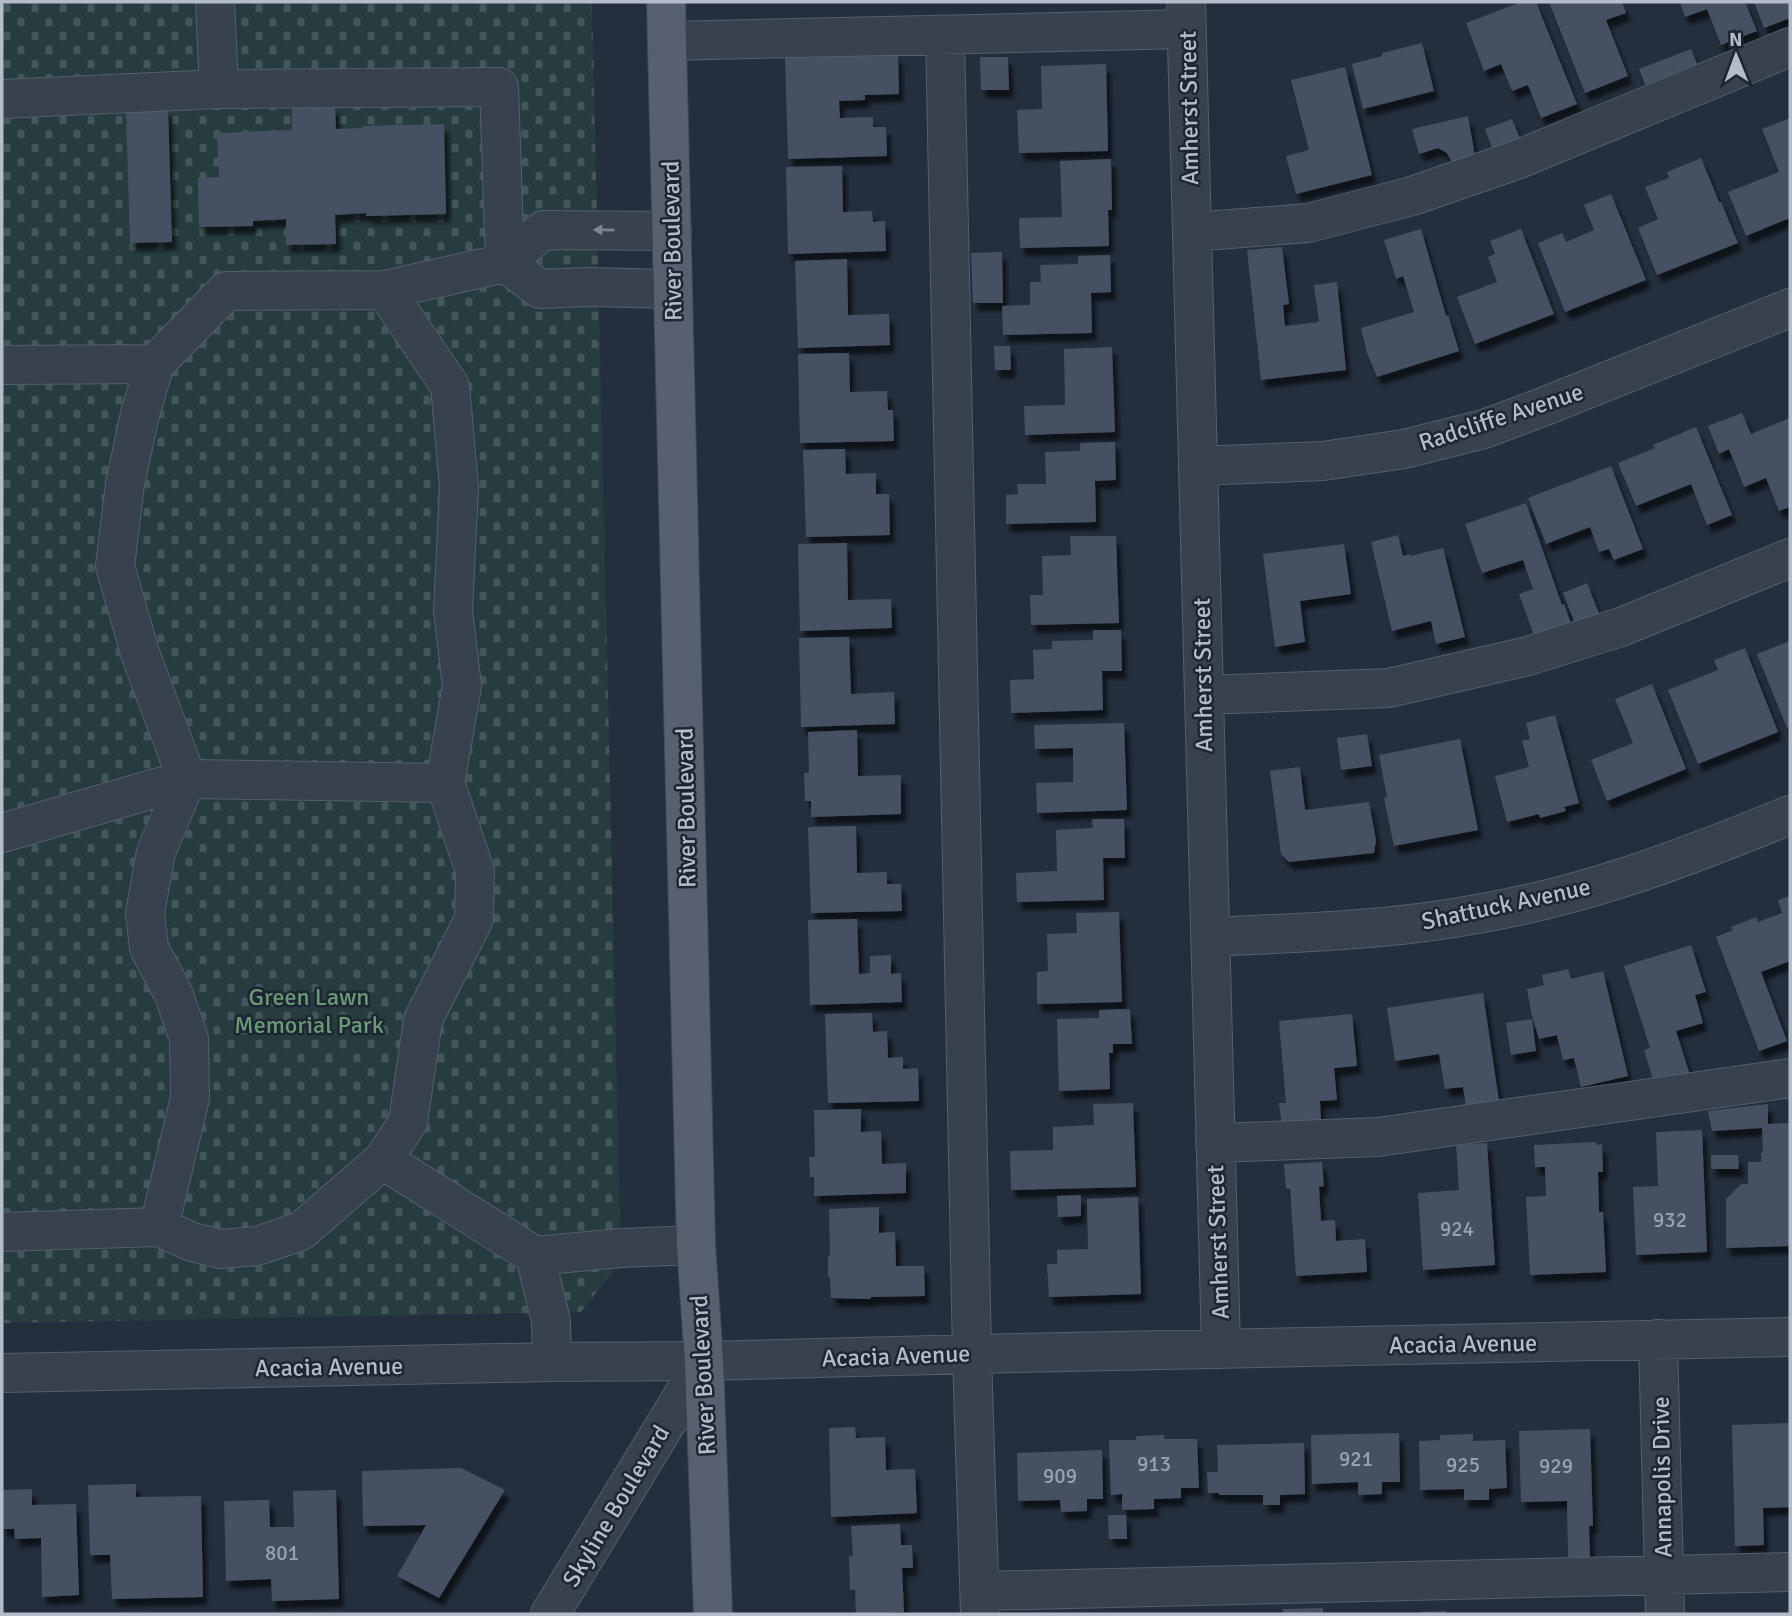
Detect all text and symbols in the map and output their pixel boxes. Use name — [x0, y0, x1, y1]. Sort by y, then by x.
north arrow — [1701, 21, 1771, 91]
text: N — [1729, 28, 1743, 52]
street label: Amherst Street — [1173, 31, 1205, 185]
street label: River Boulevard — [656, 161, 688, 321]
one-way arrow — [592, 225, 614, 236]
street label: Radcliffe Avenue — [1415, 376, 1587, 458]
street label: Amherst Street — [1187, 598, 1219, 752]
street label: River Boulevard — [670, 728, 702, 888]
street label: Shattuck Avenue — [1419, 871, 1593, 937]
park label: Green Lawn Memorial Park — [234, 982, 384, 1040]
street label: Amherst Street — [1200, 1164, 1236, 1320]
house number: 932 — [1653, 1207, 1687, 1233]
house number: 924 — [1440, 1216, 1474, 1242]
street label: River Boulevard — [684, 1294, 722, 1456]
street label: Acacia Avenue — [1389, 1328, 1537, 1360]
street label: Acacia Avenue — [821, 1338, 971, 1374]
street label: Acacia Avenue — [255, 1351, 403, 1383]
street label: Annapolis Drive — [1646, 1396, 1678, 1558]
street label: Skyline Boulevard — [556, 1420, 676, 1592]
house number: 921 — [1339, 1446, 1373, 1472]
house number: 913 — [1137, 1451, 1171, 1477]
house number: 925 — [1446, 1452, 1480, 1478]
house number: 929 — [1539, 1453, 1573, 1479]
house number: 909 — [1043, 1463, 1077, 1489]
house number: 801 — [265, 1540, 299, 1566]

